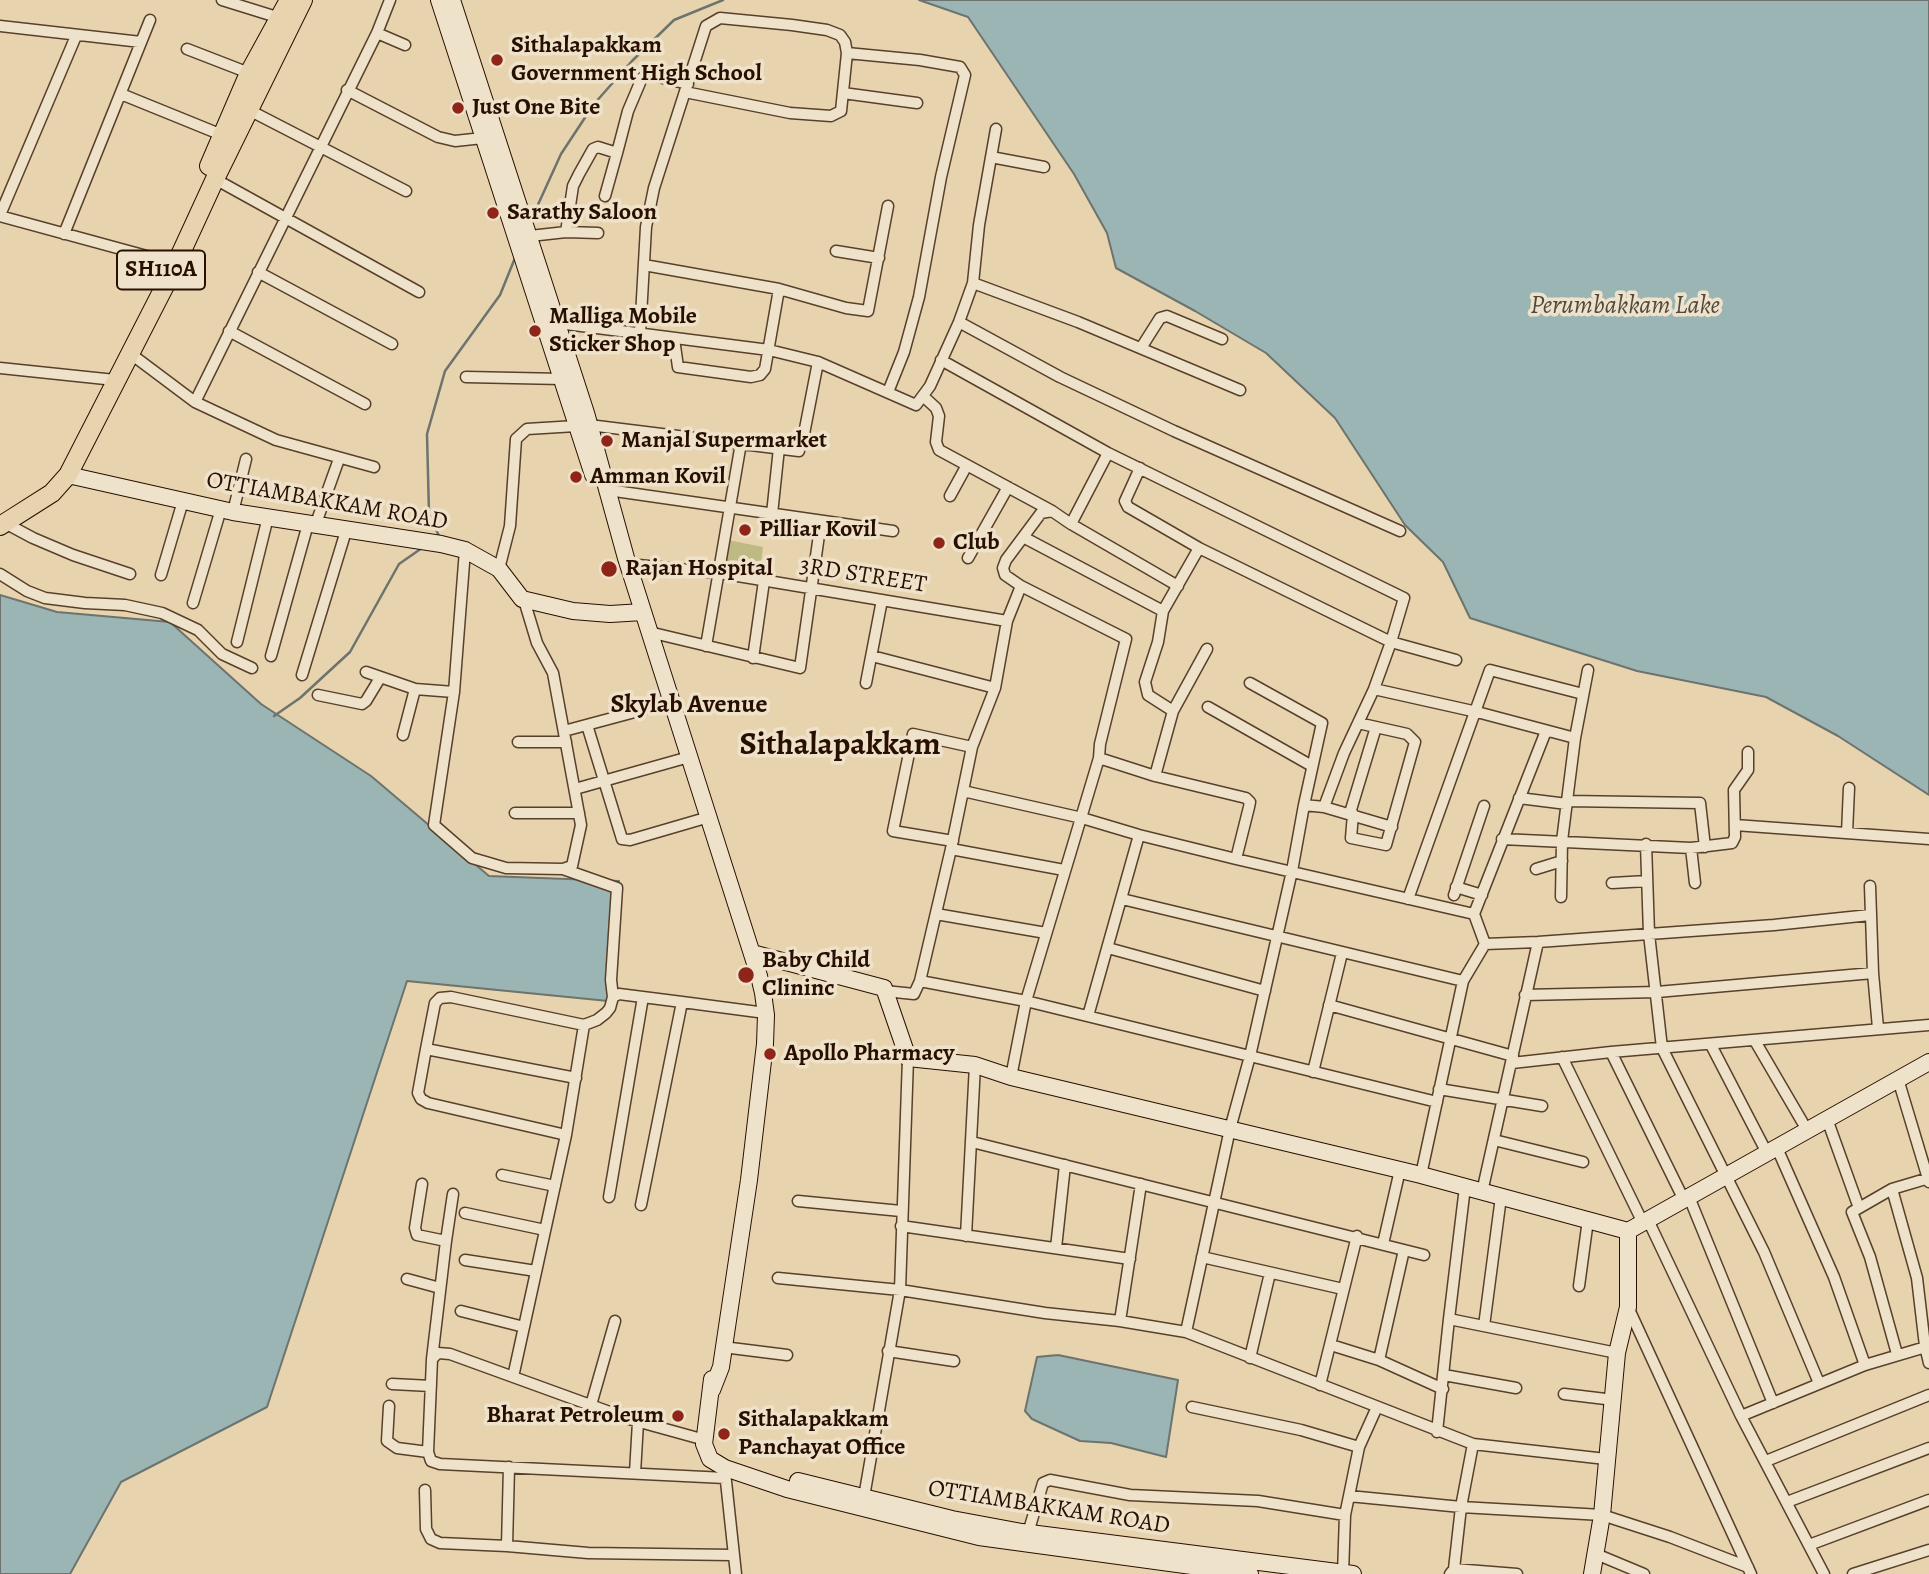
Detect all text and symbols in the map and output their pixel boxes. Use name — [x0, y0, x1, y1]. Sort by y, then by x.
place label: Sithalapakkam Government High School — [511, 32, 762, 88]
marker: Sithalapakkam Government High School — [489, 52, 505, 68]
place label: Just One Bite — [472, 94, 600, 122]
marker: Just One Bite — [450, 100, 466, 116]
place label: Sarathy Saloon — [507, 199, 657, 227]
marker: Sarathy Saloon — [485, 205, 501, 221]
road number: SH110A — [117, 250, 205, 290]
water label: Perumbakkam Lake — [1530, 291, 1720, 323]
place label: Malliga Mobile Sticker Shop — [549, 303, 697, 359]
marker: Malliga Mobile Sticker Shop — [527, 323, 543, 339]
place label: Manjal Supermarket — [621, 427, 827, 455]
marker: Manjal Supermarket — [599, 433, 615, 449]
place label: Amman Kovil — [590, 463, 726, 491]
street label: OTTIAMBAKKAM ROAD — [204, 467, 450, 537]
marker: Amman Kovil — [568, 469, 584, 485]
place label: Pilliar Kovil — [759, 516, 877, 544]
marker: Pilliar Kovil — [737, 522, 753, 538]
place label: Club — [953, 529, 1000, 557]
marker: Club — [931, 535, 947, 551]
street label: 3RD STREET — [797, 552, 929, 600]
place label: Rajan Hospital — [625, 555, 773, 583]
marker: Rajan Hospital — [599, 559, 619, 579]
district label: Skylab Avenue — [611, 690, 767, 722]
district label: Sithalapakkam — [739, 727, 941, 765]
place label: Baby Child Clininc — [762, 947, 870, 1003]
marker: Baby Child Clininc — [736, 965, 756, 985]
place label: Apollo Pharmacy — [784, 1040, 954, 1068]
marker: Apollo Pharmacy — [762, 1046, 778, 1062]
place label: Bharat Petroleum — [486, 1402, 664, 1430]
place label: Sithalapakkam Panchayat Office — [738, 1406, 905, 1462]
marker: Bharat Petroleum — [670, 1408, 686, 1424]
marker: Sithalapakkam Panchayat Office — [716, 1426, 732, 1442]
street label: OTTIAMBAKKAM ROAD — [926, 1475, 1172, 1541]

